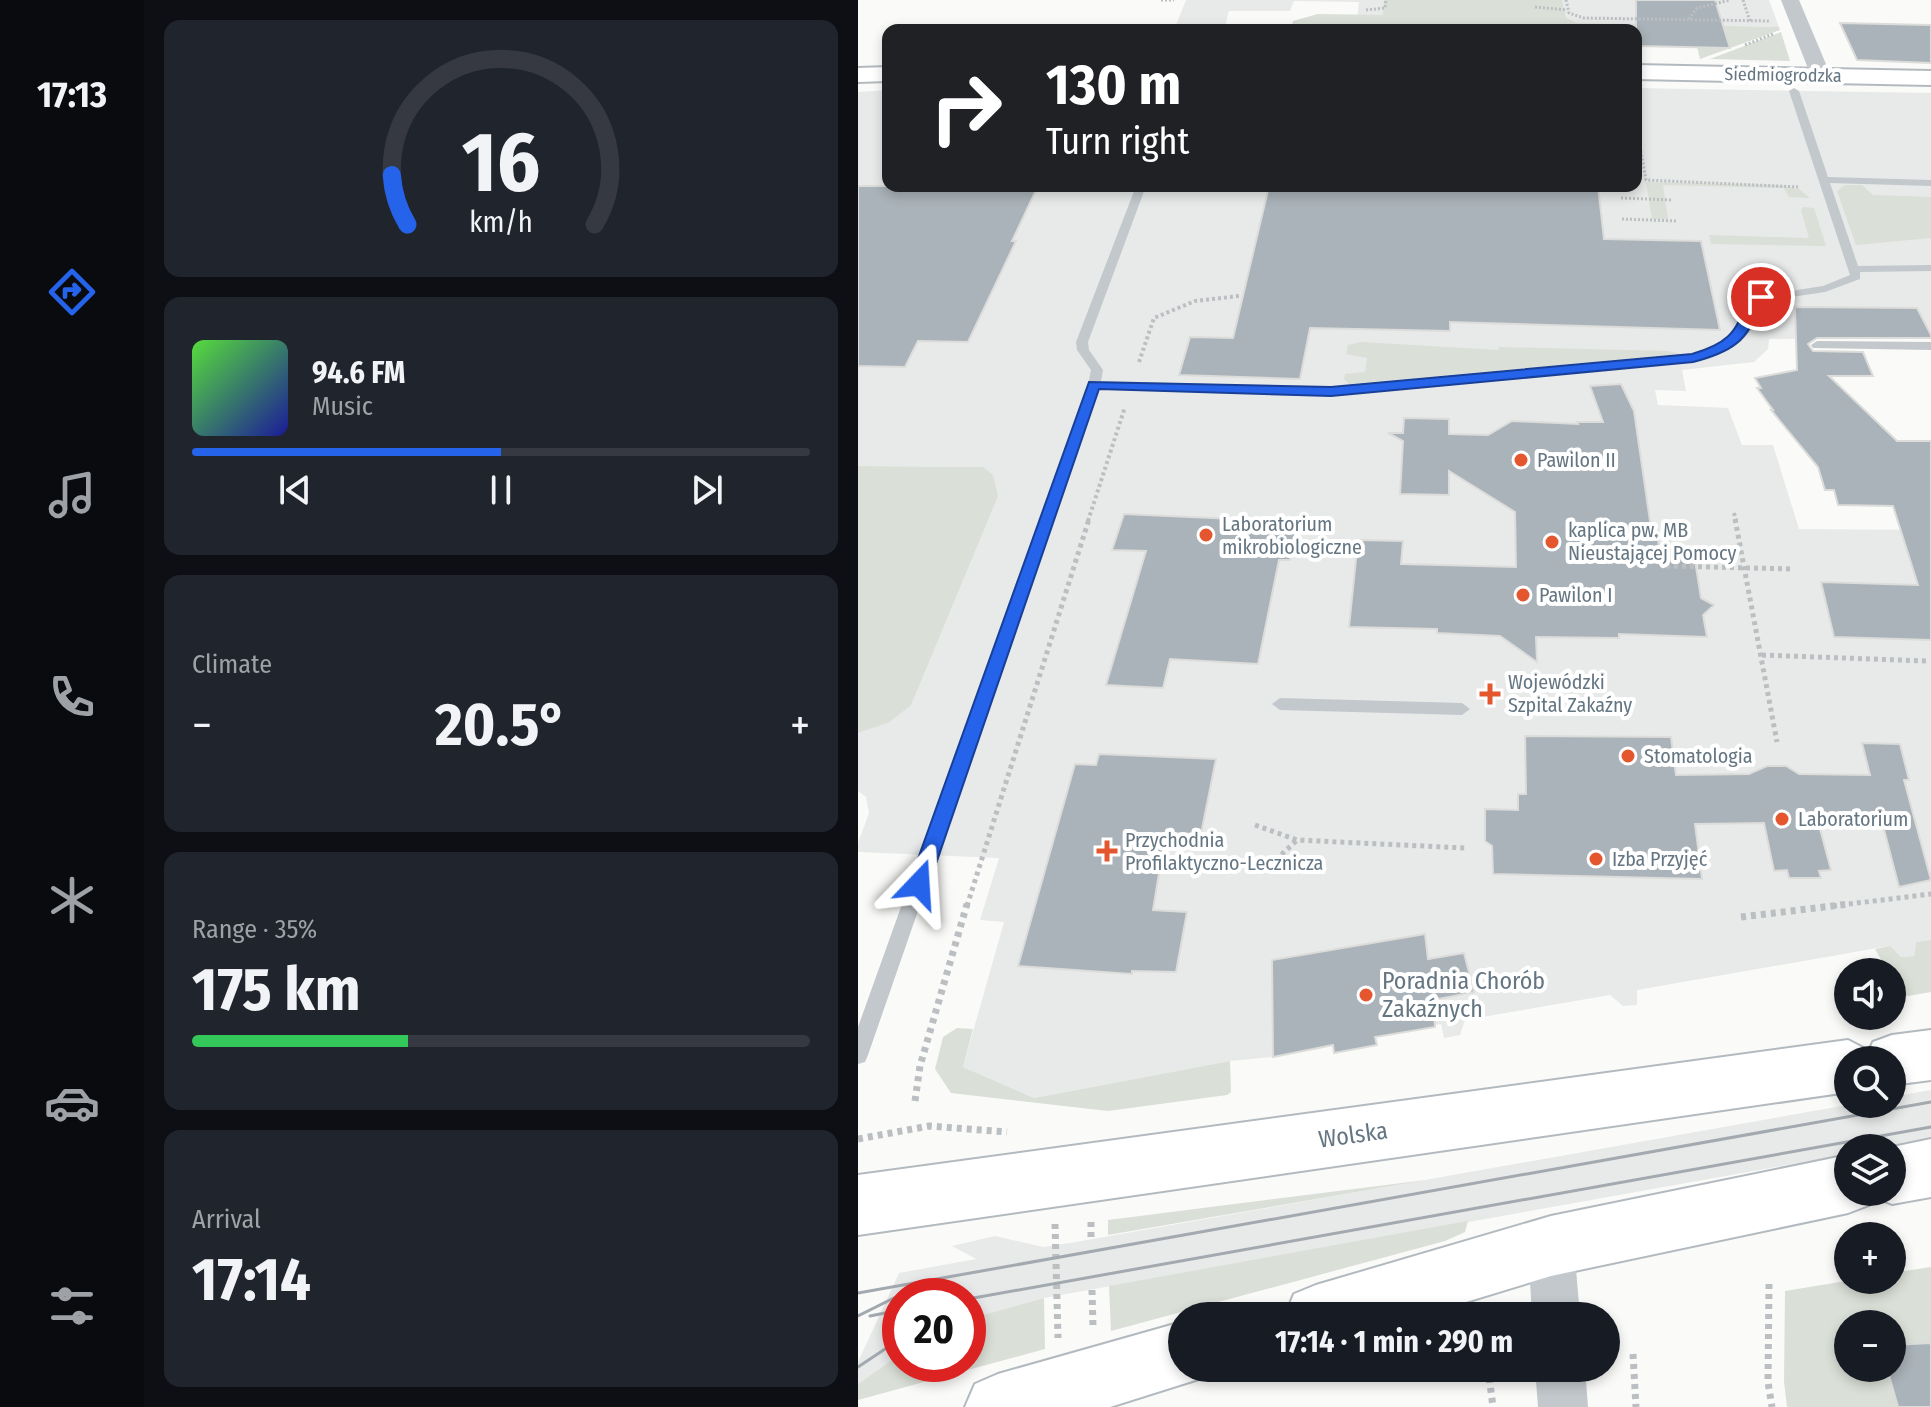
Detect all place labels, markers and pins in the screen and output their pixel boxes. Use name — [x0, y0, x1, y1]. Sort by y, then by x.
pin — [1727, 263, 1795, 331]
place label: Pawilon II — [1537, 448, 1616, 472]
marker: Pawilon II — [1512, 451, 1530, 469]
place label: Laboratorium mikrobiologiczne — [1222, 512, 1362, 559]
place label: kaplica pw. MB Nieustającej Pomocy — [1568, 518, 1737, 565]
marker: Laboratorium mikrobiologiczne — [1197, 526, 1215, 544]
marker: kaplica pw. MB Nieustającej Pomocy — [1543, 533, 1561, 551]
place label: Pawilon I — [1539, 583, 1612, 607]
marker: Pawilon I — [1514, 586, 1532, 604]
place label: Wojewódzki Szpital Zakaźny — [1508, 670, 1632, 717]
marker: Wojewódzki Szpital Zakaźny — [1479, 683, 1501, 705]
place label: Stomatologia — [1644, 744, 1753, 768]
marker: Stomatologia — [1619, 747, 1637, 765]
place label: Laboratorium — [1798, 807, 1908, 831]
marker: Laboratorium — [1773, 810, 1791, 828]
place label: Przychodnia Profilaktyczno-Lecznicza — [1125, 828, 1323, 875]
marker: Przychodnia Profilaktyczno-Lecznicza — [1096, 840, 1118, 862]
place label: Izba Przyjęć — [1612, 847, 1708, 871]
marker: Izba Przyjęć — [1587, 850, 1605, 868]
place label: Poradnia Chorób Zakaźnych — [1382, 967, 1545, 1023]
marker: Poradnia Chorób Zakaźnych — [1357, 986, 1375, 1004]

